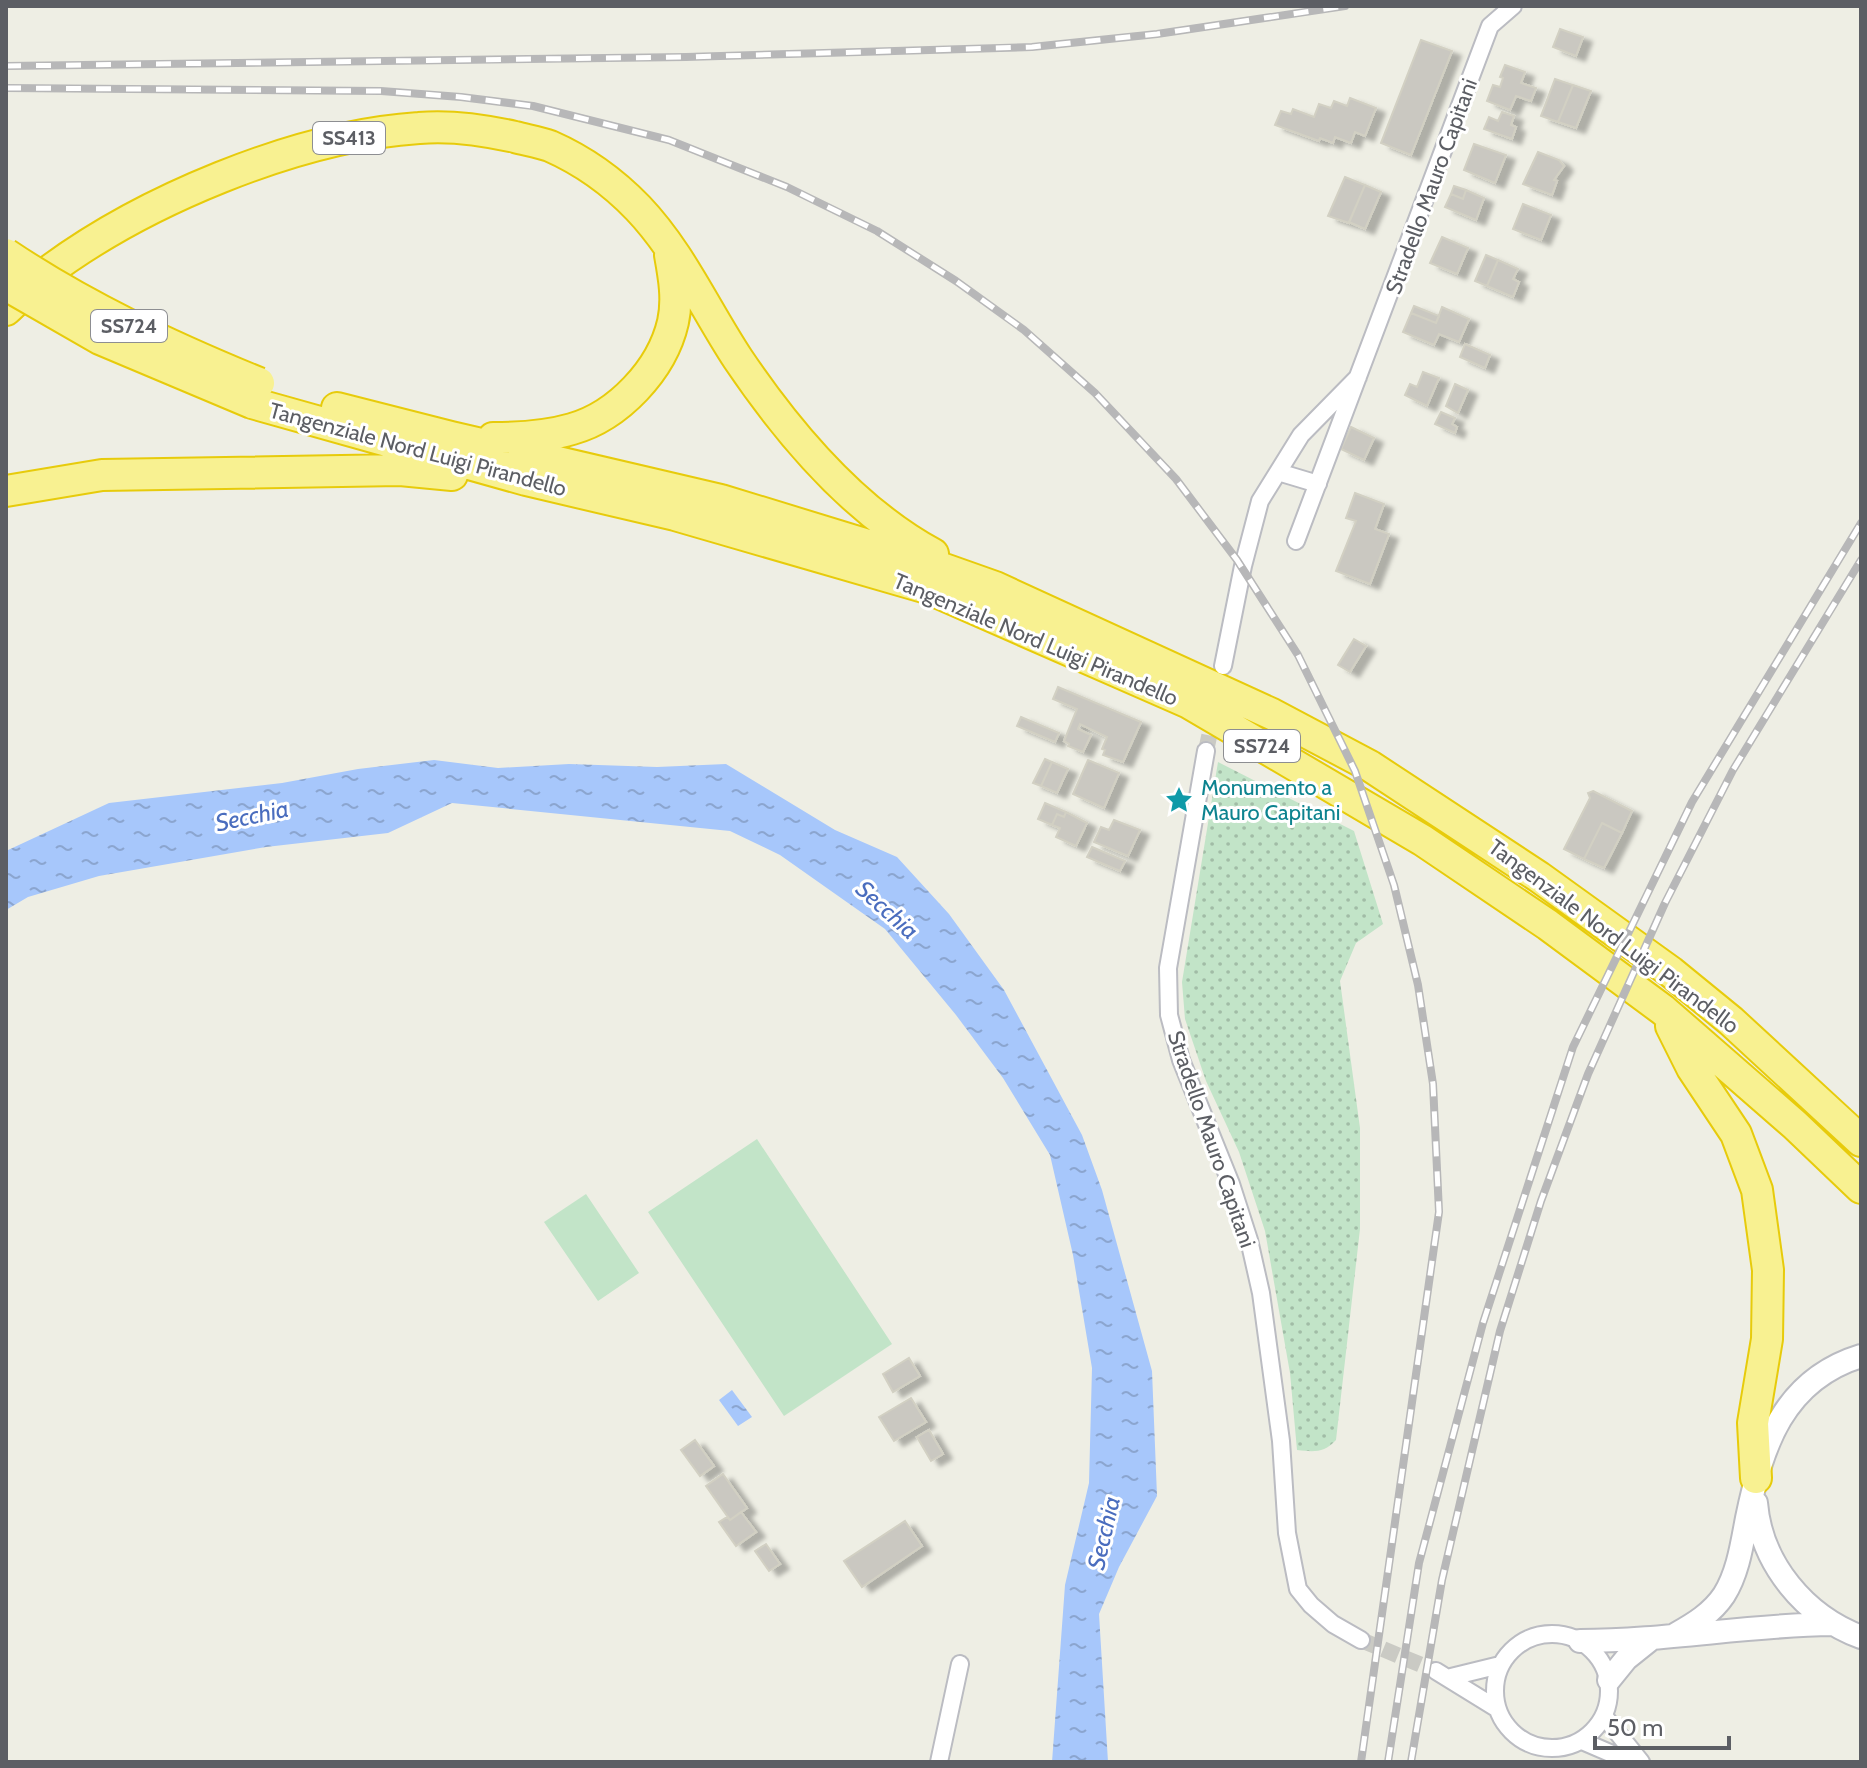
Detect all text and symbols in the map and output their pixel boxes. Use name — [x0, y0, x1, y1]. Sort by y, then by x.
street label: Stradello Mauro Capitani — [1380, 75, 1483, 298]
road number: SS413 — [313, 122, 385, 154]
road number: SS724 — [91, 310, 167, 342]
street label: Tangenziale Nord Luigi Pirandello — [266, 397, 569, 502]
street label: Tangenziale Nord Luigi Pirandello — [889, 567, 1182, 712]
road number: SS724 — [1224, 730, 1300, 762]
place label: Monumento a Mauro Capitani — [1201, 774, 1341, 826]
place icon: Monumento a Mauro Capitani — [1164, 785, 1194, 815]
water label: Secchia — [213, 794, 291, 837]
street label: Tangenziale Nord Luigi Pirandello — [1483, 833, 1744, 1039]
water label: Secchia — [850, 874, 925, 945]
street label: Stradello Mauro Capitani — [1162, 1027, 1261, 1251]
water label: Secchia — [1081, 1494, 1126, 1572]
scale bar — [1595, 1700, 1729, 1750]
text: 50 m — [1607, 1713, 1663, 1742]

